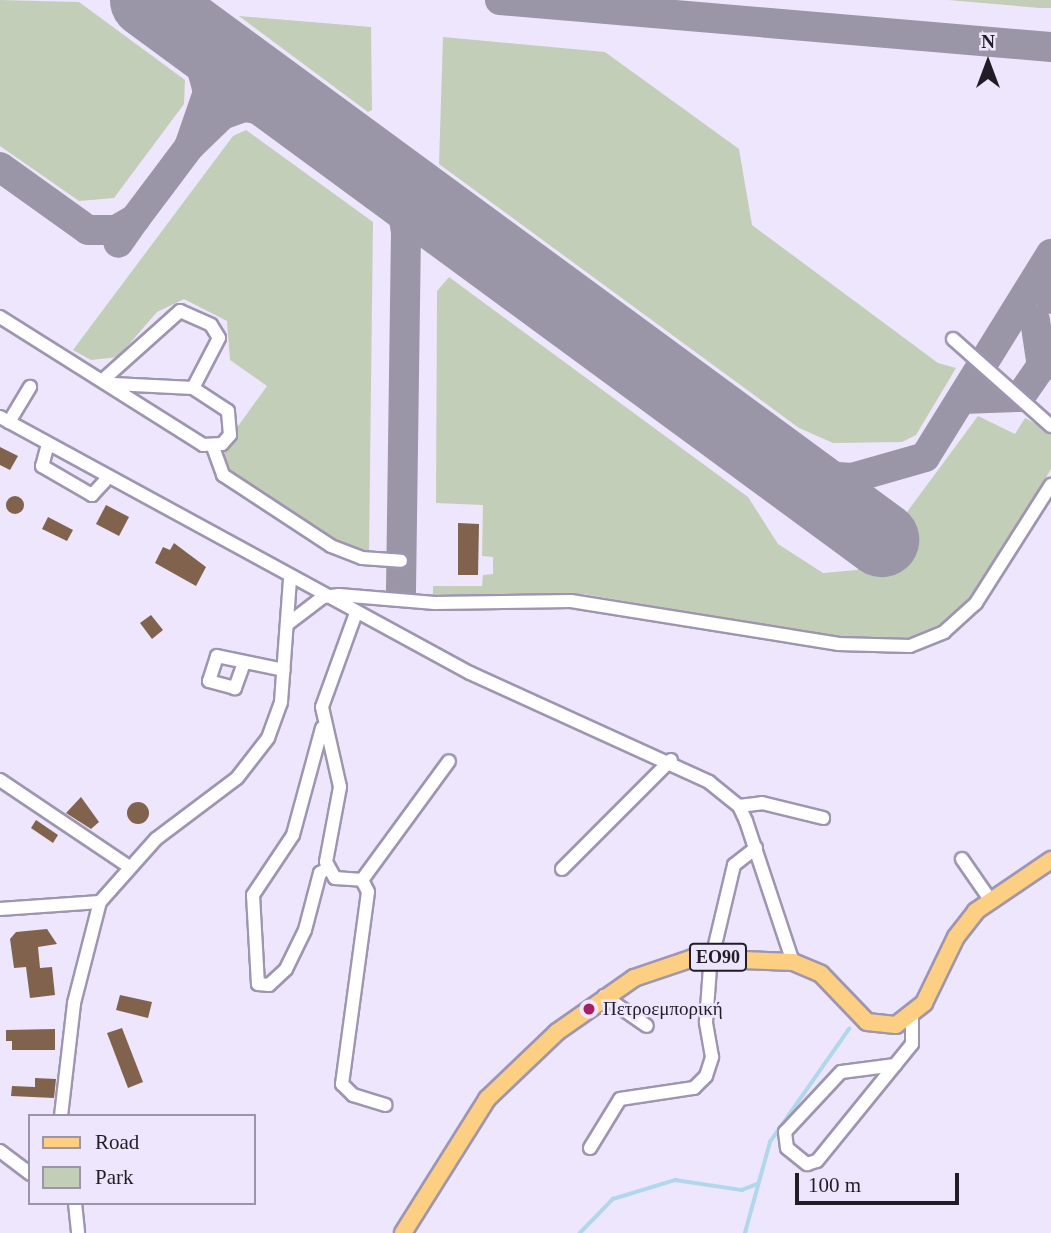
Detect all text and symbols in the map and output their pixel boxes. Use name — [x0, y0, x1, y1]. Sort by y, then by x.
north arrow — [953, 28, 1023, 98]
text: N — [981, 31, 995, 52]
road number: ΕΟ90 — [688, 942, 748, 972]
place label: Πετροεμπορική — [603, 998, 723, 1020]
marker: Πετροεμπορική — [581, 1001, 597, 1017]
legend — [28, 1114, 256, 1205]
text: Road — [95, 1130, 139, 1154]
scale bar — [799, 1160, 964, 1204]
text: Park — [95, 1165, 134, 1189]
text: 100 m — [808, 1173, 861, 1197]

